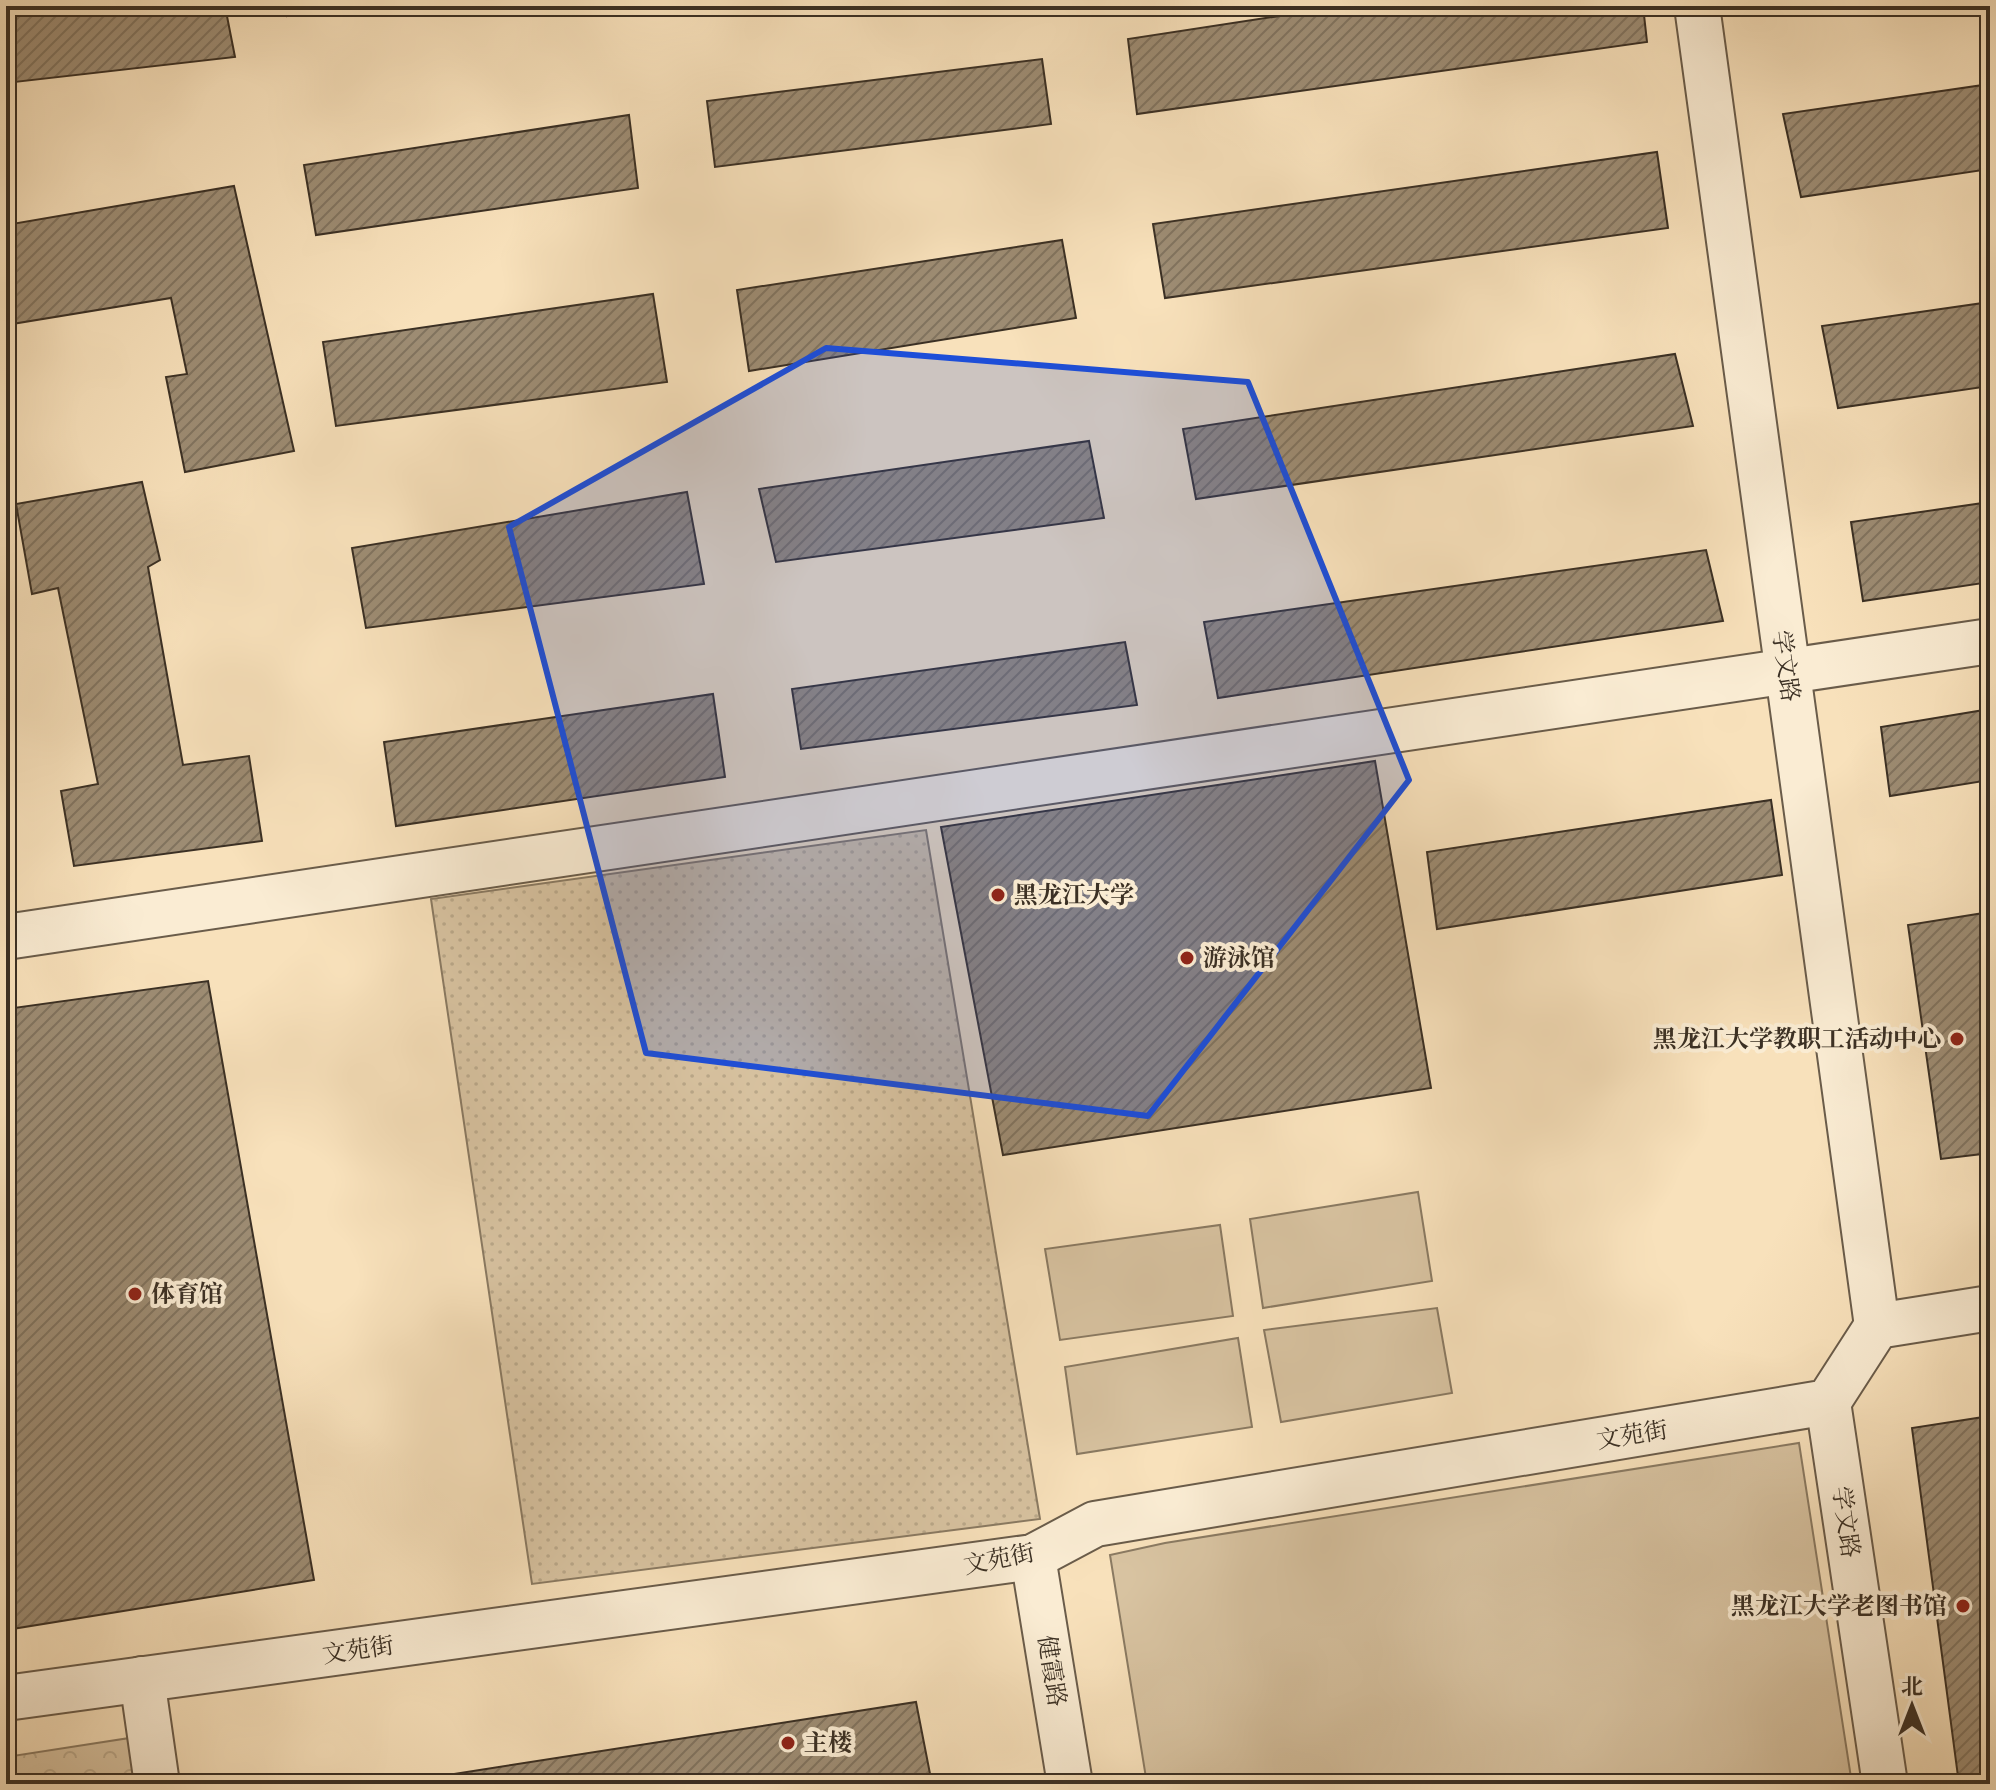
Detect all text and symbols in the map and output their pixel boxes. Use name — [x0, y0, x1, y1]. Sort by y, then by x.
street label: 学文路 — [1765, 628, 1805, 704]
place label: 黑龙江大学 — [1014, 881, 1134, 911]
marker: 黑龙江大学 — [989, 886, 1007, 904]
place label: 游泳馆 — [1203, 944, 1275, 974]
marker: 游泳馆 — [1178, 949, 1196, 967]
place label: 黑龙江大学教职工活动中心 — [1653, 1025, 1941, 1055]
marker: 黑龙江大学教职工活动中心 — [1948, 1030, 1966, 1048]
place label: 体育馆 — [151, 1280, 223, 1310]
marker: 体育馆 — [126, 1285, 144, 1303]
street label: 文苑街 — [1594, 1416, 1670, 1456]
street label: 学文路 — [1825, 1484, 1865, 1560]
street label: 文苑街 — [961, 1538, 1037, 1582]
place label: 黑龙江大学老图书馆 — [1731, 1592, 1947, 1622]
marker: 黑龙江大学老图书馆 — [1954, 1597, 1972, 1615]
street label: 文苑街 — [320, 1631, 396, 1671]
street label: 健霞路 — [1031, 1633, 1071, 1709]
north arrow — [1872, 1666, 1952, 1746]
text: 北 — [1901, 1674, 1923, 1701]
place label: 主楼 — [804, 1729, 852, 1759]
marker: 主楼 — [779, 1734, 797, 1752]

